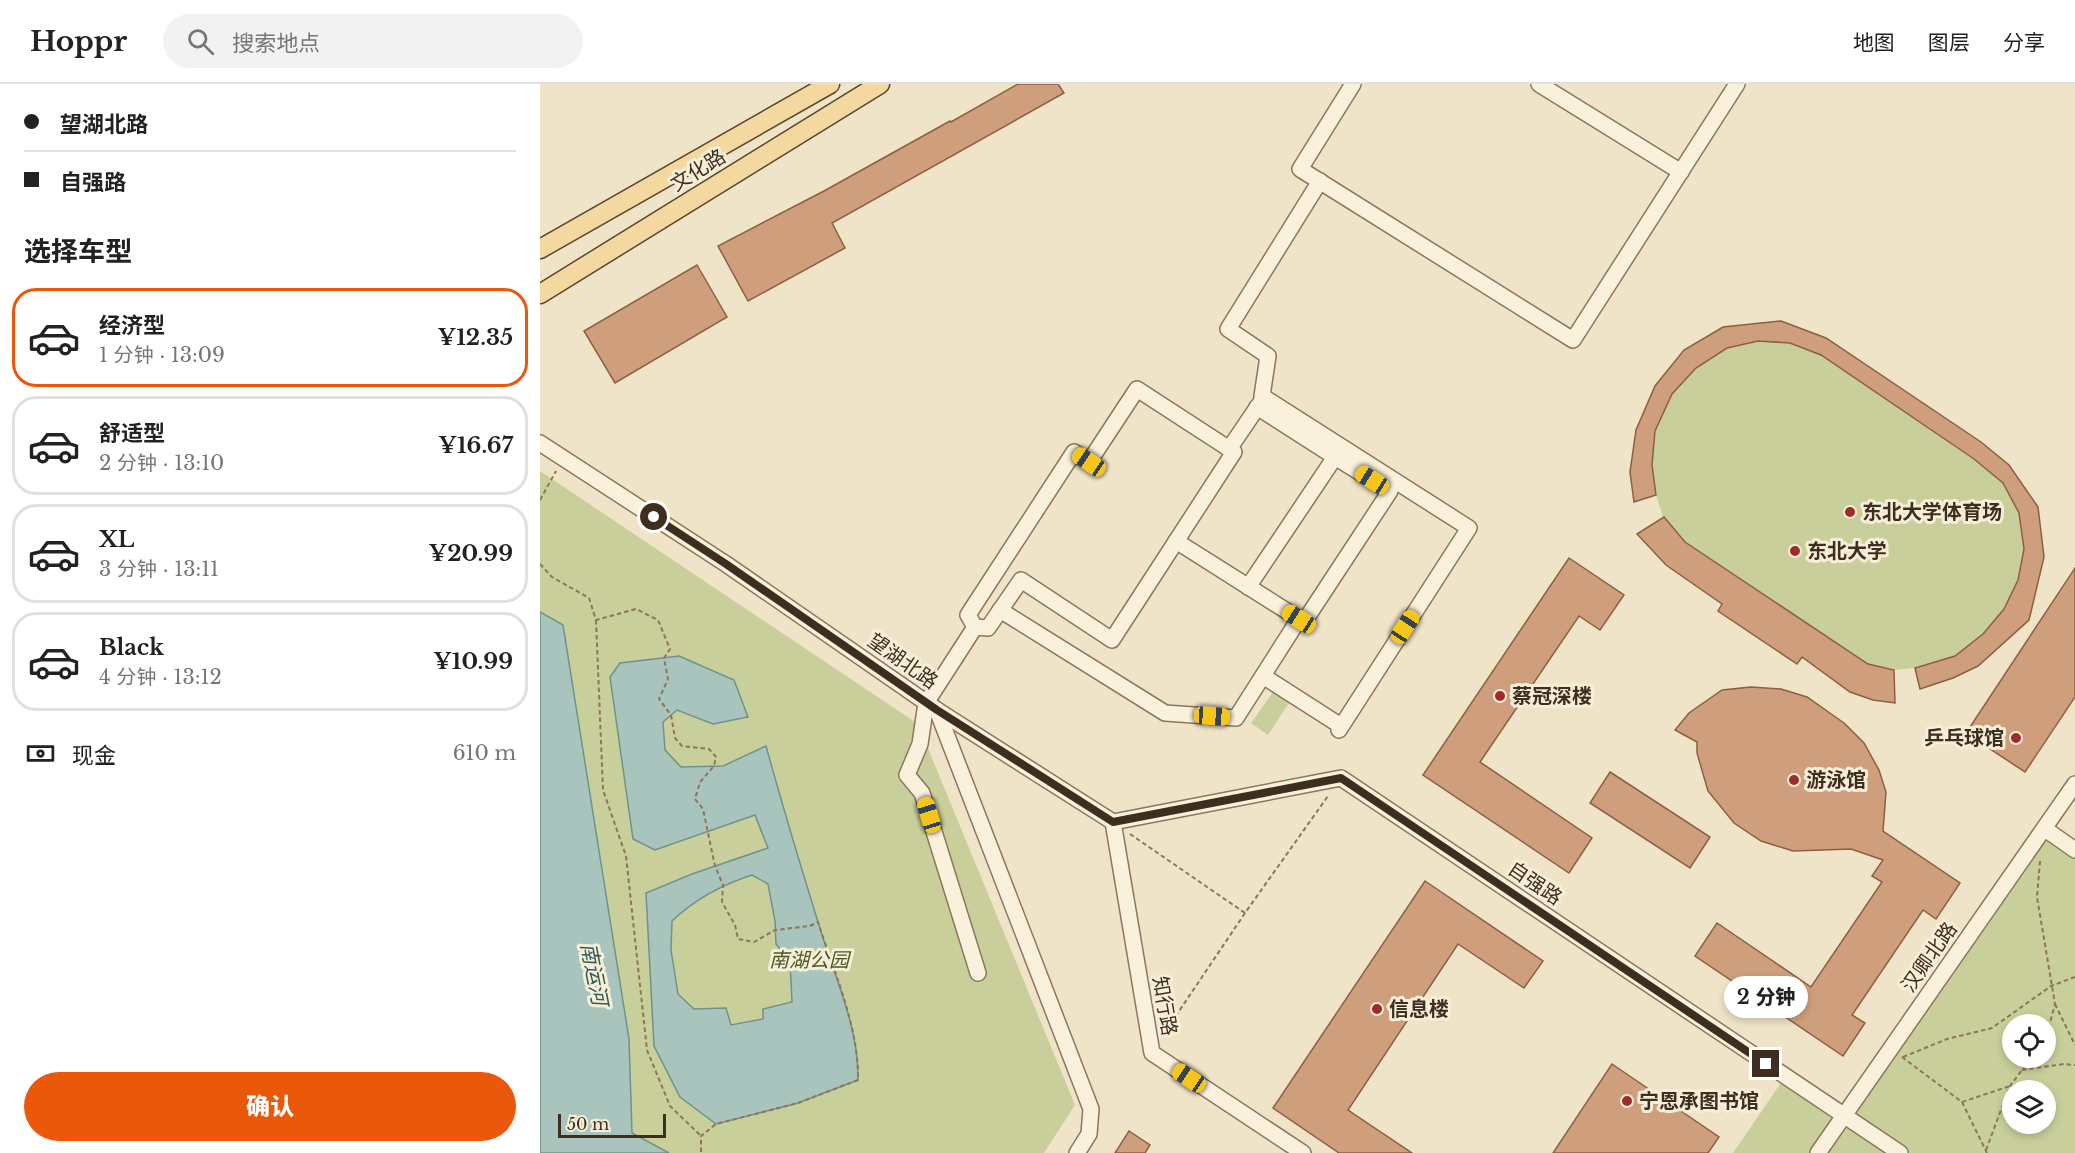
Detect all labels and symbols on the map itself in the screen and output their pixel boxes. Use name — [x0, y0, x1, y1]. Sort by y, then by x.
street label: 文化路 — [666, 144, 730, 196]
car — [1069, 444, 1109, 480]
car — [1352, 463, 1392, 497]
place label: 东北大学体育场 — [1862, 500, 2002, 524]
route start — [640, 503, 667, 530]
marker: 东北大学体育场 — [1843, 505, 1857, 519]
place label: 东北大学 — [1807, 539, 1887, 563]
marker: 东北大学 — [1788, 544, 1802, 558]
car — [1279, 602, 1319, 636]
car — [1388, 607, 1422, 647]
street label: 望湖北路 — [863, 628, 943, 694]
place label: 蔡冠深楼 — [1512, 684, 1592, 708]
marker: 蔡冠深楼 — [1493, 689, 1507, 703]
car — [1193, 706, 1231, 726]
place label: 乒乓球馆 — [1924, 726, 2004, 750]
marker: 乒乓球馆 — [2009, 731, 2023, 745]
place label: 游泳馆 — [1806, 768, 1866, 792]
marker: 游泳馆 — [1787, 773, 1801, 787]
car — [915, 795, 943, 835]
street label: 自强路 — [1503, 856, 1567, 910]
street label: 汉卿北路 — [1896, 917, 1962, 997]
water label: 南运河 — [575, 941, 614, 1011]
park label: 南湖公园 — [769, 948, 852, 972]
street label: 知行路 — [1148, 974, 1182, 1038]
callout: 2 分钟 — [1724, 977, 1808, 1019]
place label: 信息楼 — [1389, 997, 1449, 1021]
marker: 信息楼 — [1370, 1002, 1384, 1016]
route end — [1752, 1050, 1779, 1077]
car — [1169, 1060, 1209, 1096]
place label: 宁恩承图书馆 — [1639, 1089, 1759, 1113]
marker: 宁恩承图书馆 — [1620, 1094, 1634, 1108]
scale bar — [558, 1111, 666, 1138]

